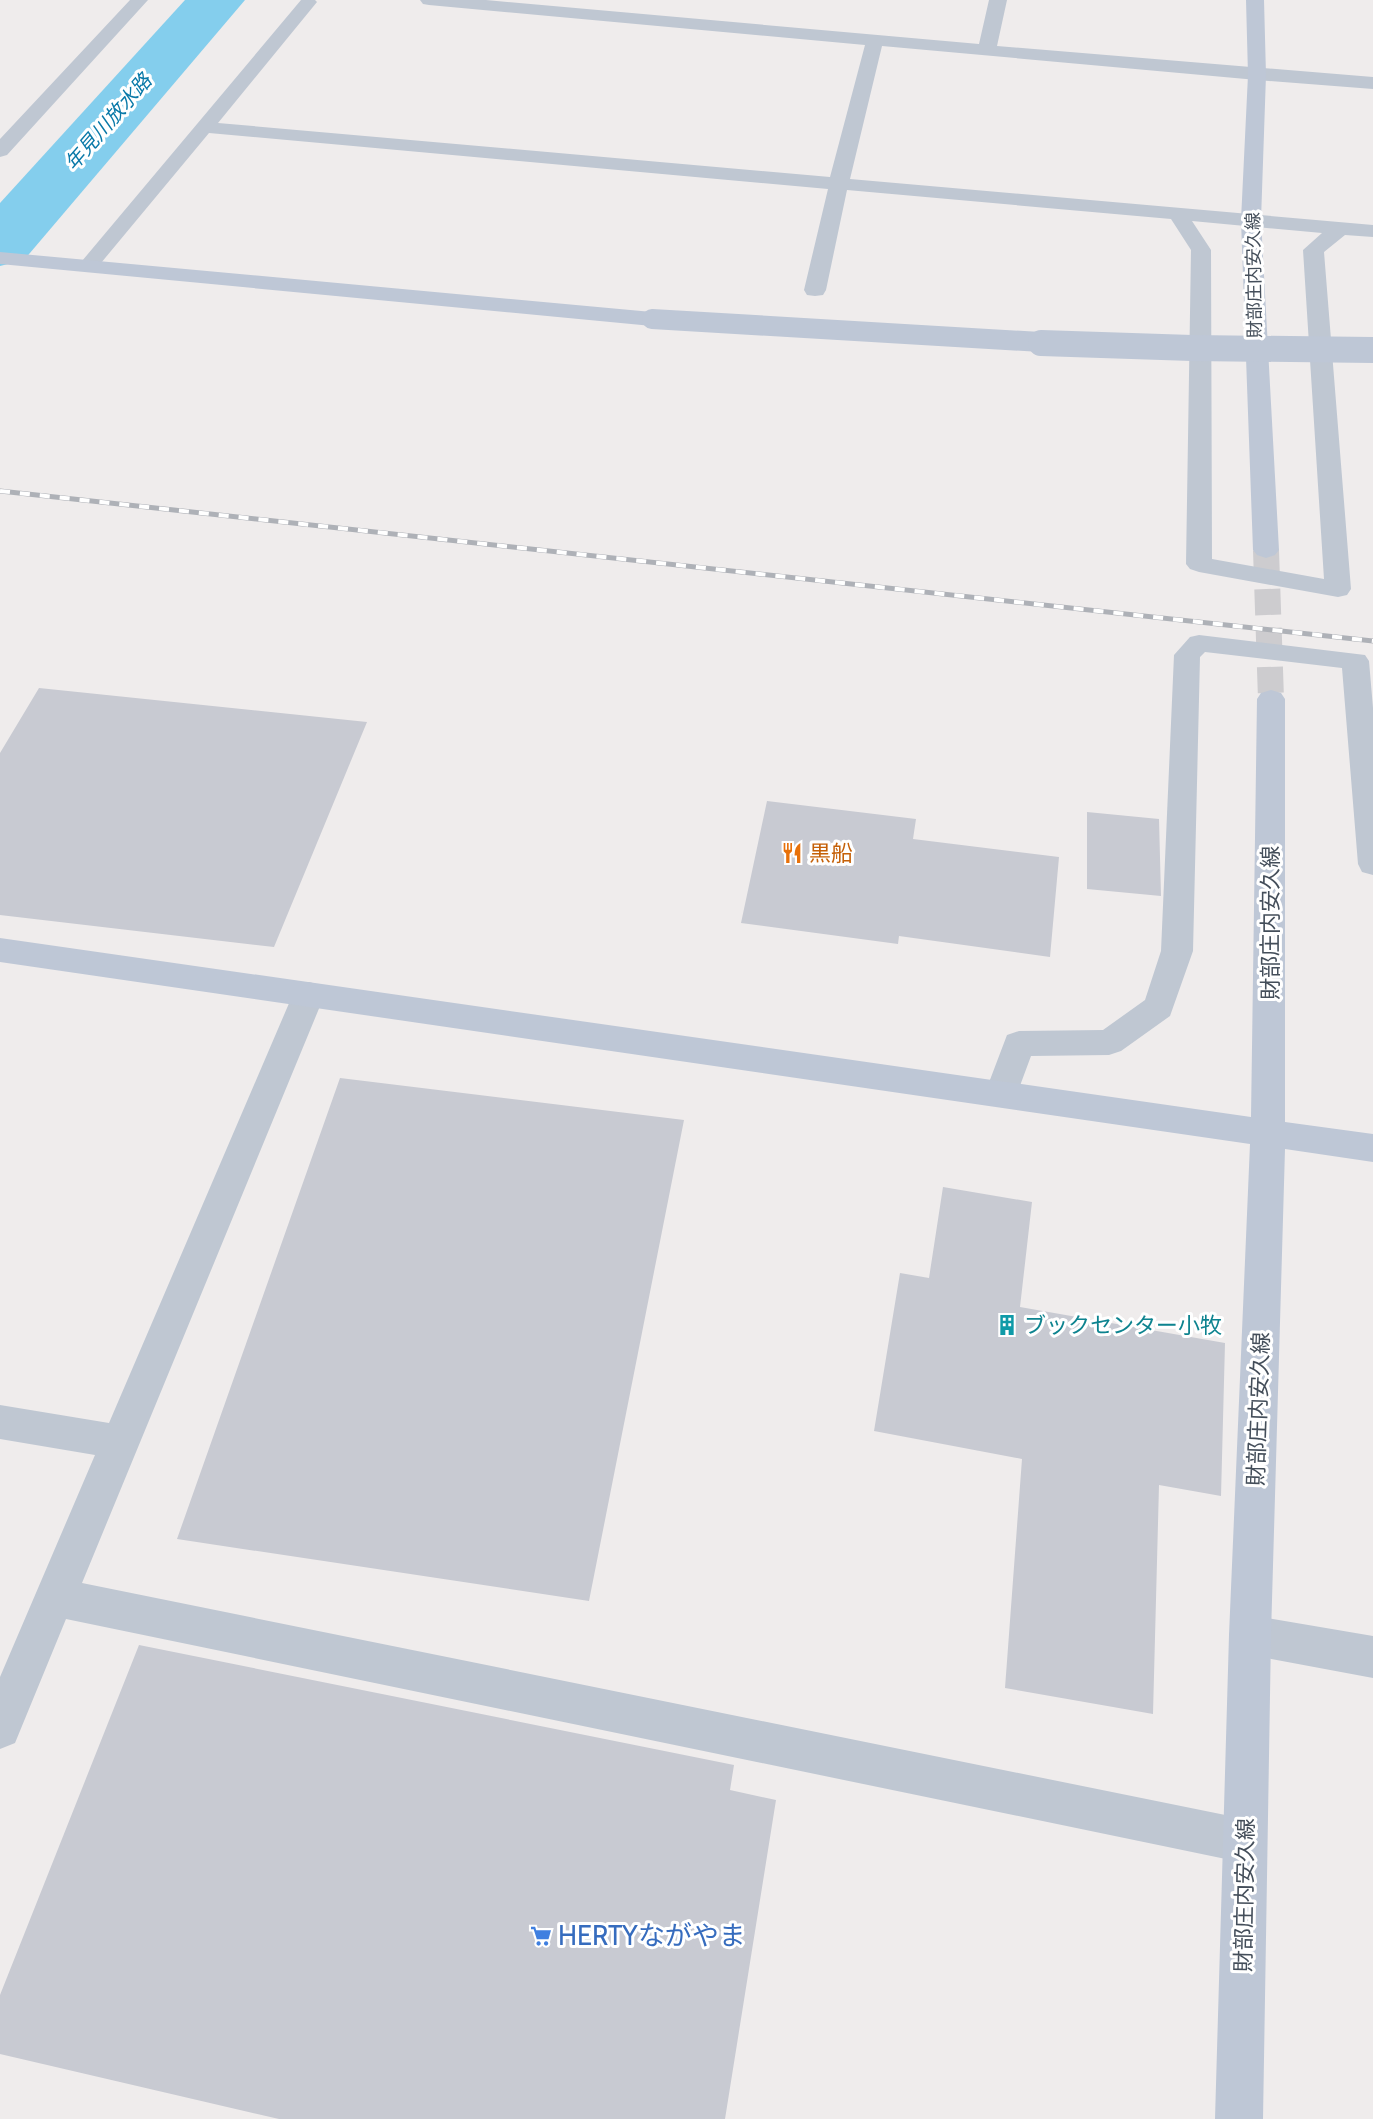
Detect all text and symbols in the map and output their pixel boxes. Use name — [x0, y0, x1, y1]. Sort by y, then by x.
water label: 年見川放水路 — [60, 67, 158, 175]
street label: 財部庄内安久線 — [1242, 212, 1266, 338]
place label: 黒船 — [809, 840, 853, 867]
restaurant icon: 黒船 — [780, 841, 804, 865]
street label: 財部庄内安久線 — [1257, 846, 1284, 1000]
place label: ブックセンター小牧 — [1024, 1312, 1222, 1339]
building icon: ブックセンター小牧 — [995, 1313, 1019, 1337]
street label: 財部庄内安久線 — [1242, 1332, 1275, 1486]
street label: 財部庄内安久線 — [1230, 1818, 1259, 1972]
place label: HERTYながやま — [558, 1919, 746, 1952]
supermarket icon: HERTYながやま — [529, 1924, 553, 1948]

